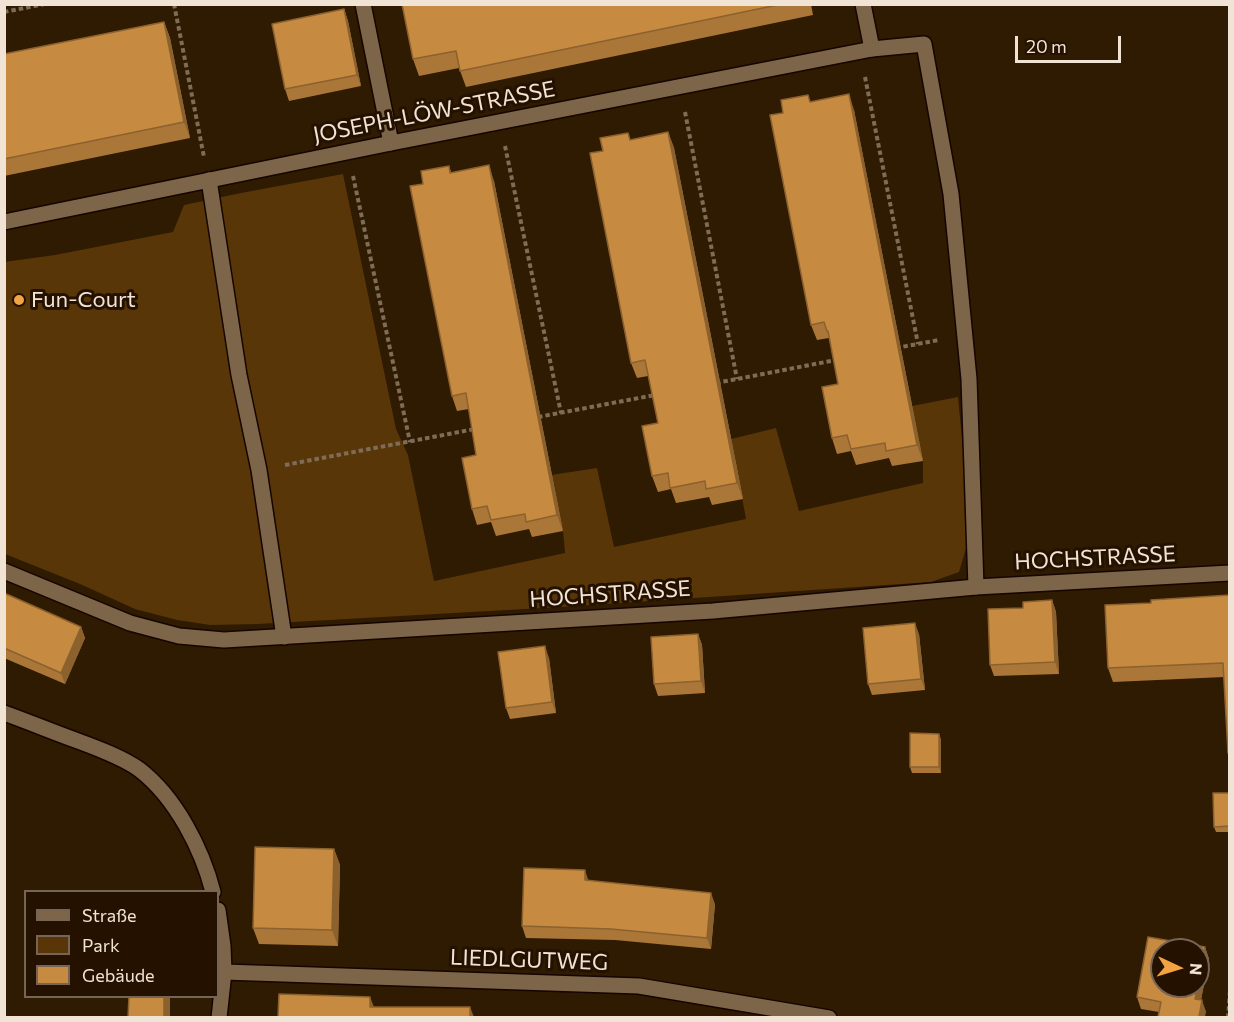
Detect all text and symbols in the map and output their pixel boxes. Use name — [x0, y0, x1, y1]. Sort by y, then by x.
scale bar — [1018, 24, 1124, 62]
text: 20 m — [1026, 35, 1067, 57]
street label: JOSEPH-LÖW-STRASSE — [311, 76, 557, 148]
place label: Fun-Court — [31, 287, 136, 313]
marker: Fun-Court — [12, 293, 26, 307]
street label: HOCHSTRASSE — [1014, 541, 1176, 575]
street label: HOCHSTRASSE — [529, 575, 691, 613]
legend — [24, 890, 219, 998]
text: Straße — [82, 904, 137, 926]
text: Park — [82, 934, 120, 956]
north arrow — [1150, 938, 1210, 998]
street label: LIEDLGUTWEG — [450, 944, 608, 976]
text: N — [1187, 963, 1206, 976]
text: Gebäude — [82, 964, 155, 986]

